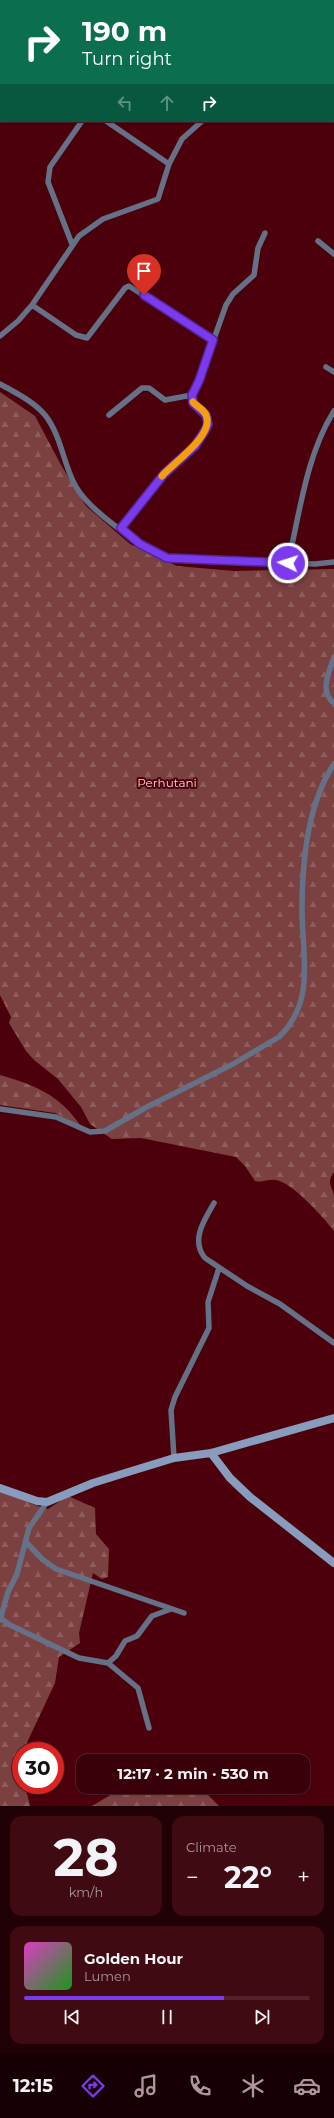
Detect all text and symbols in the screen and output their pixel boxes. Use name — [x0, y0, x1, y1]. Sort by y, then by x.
text: 190 m — [82, 14, 167, 48]
icon: right — [16, 16, 68, 68]
text: Turn right — [82, 48, 172, 70]
icon: left — [114, 92, 136, 114]
icon: ahead — [156, 92, 178, 114]
icon: right — [198, 92, 220, 114]
pin — [127, 254, 161, 295]
icon: arrive — [133, 260, 155, 282]
position arrow — [267, 542, 309, 584]
park label: Perhutani — [137, 775, 197, 790]
speed limit sign: 30 — [12, 1742, 64, 1794]
text: 12:17 · 2 min · 530 m — [117, 1764, 269, 1783]
text: 28 — [53, 1826, 119, 1889]
text: Climate — [186, 1839, 237, 1855]
text: 22° — [224, 1859, 272, 1896]
text: − — [186, 1864, 199, 1891]
text: + — [297, 1864, 310, 1891]
text: km/h — [69, 1884, 103, 1900]
text: Golden Hour — [84, 1949, 183, 1968]
text: Lumen — [84, 1968, 131, 1984]
icon: previous — [61, 2006, 83, 2028]
icon: pause — [156, 2006, 178, 2028]
icon: next — [251, 2006, 273, 2028]
icon: directions — [79, 2072, 107, 2100]
icon: music — [132, 2072, 160, 2100]
icon: phone — [186, 2072, 214, 2100]
icon: climate — [239, 2072, 267, 2100]
icon: car — [293, 2072, 321, 2100]
text: 12:15 — [13, 2075, 53, 2097]

